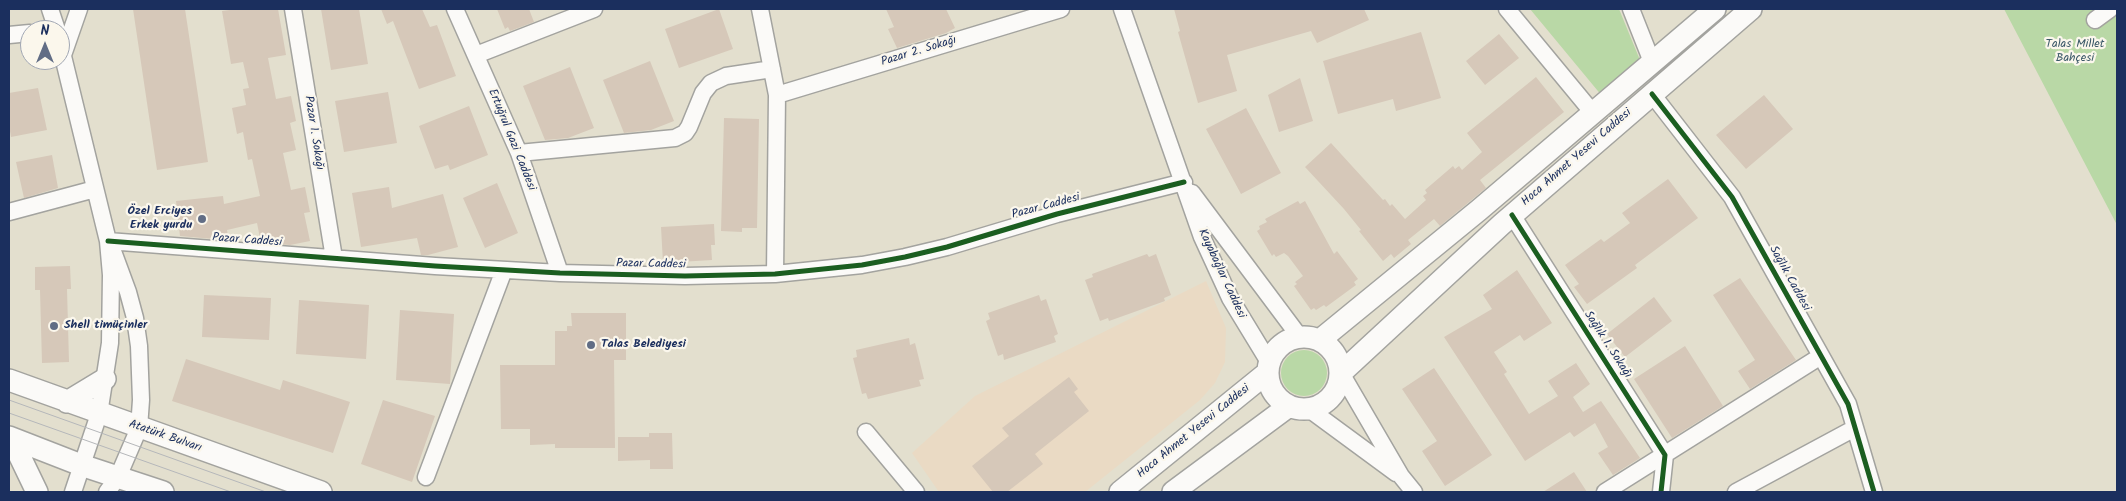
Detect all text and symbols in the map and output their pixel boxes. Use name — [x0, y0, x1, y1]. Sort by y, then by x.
north arrow — [20, 20, 70, 70]
text: N — [41, 20, 49, 42]
street label: Pazar 2. Sokağı — [879, 34, 959, 70]
park label: Talas Millet Bahçesi — [2046, 38, 2104, 66]
street label: Ertuğrul Gazi Caddesi — [484, 87, 538, 193]
street label: Pazar 1. Sokağı — [300, 95, 326, 171]
street label: Hoca Ahmet Yesevi Caddesi — [1519, 106, 1635, 210]
street label: Pazar Caddesi — [1010, 191, 1082, 223]
place label: Özel Erciyes Erkek yurdu — [128, 205, 192, 233]
marker: Özel Erciyes Erkek yurdu — [196, 213, 208, 225]
street label: Kayabağlar Caddesi — [1194, 227, 1248, 321]
street label: Pazar Caddesi — [212, 231, 282, 251]
street label: Sağlık Caddesi — [1765, 244, 1813, 314]
street label: Pazar Caddesi — [616, 257, 686, 273]
street label: Sağlık 1. Sokağı — [1580, 309, 1634, 381]
place label: Shell timüçinler — [64, 319, 147, 333]
marker: Shell timüçinler — [48, 320, 60, 332]
place label: Talas Belediyesi — [601, 338, 686, 352]
marker: Talas Belediyesi — [585, 339, 597, 351]
street label: Hoca Ahmet Yesevi Caddesi — [1135, 382, 1253, 482]
street label: Atatürk Bulvarı — [126, 418, 204, 456]

